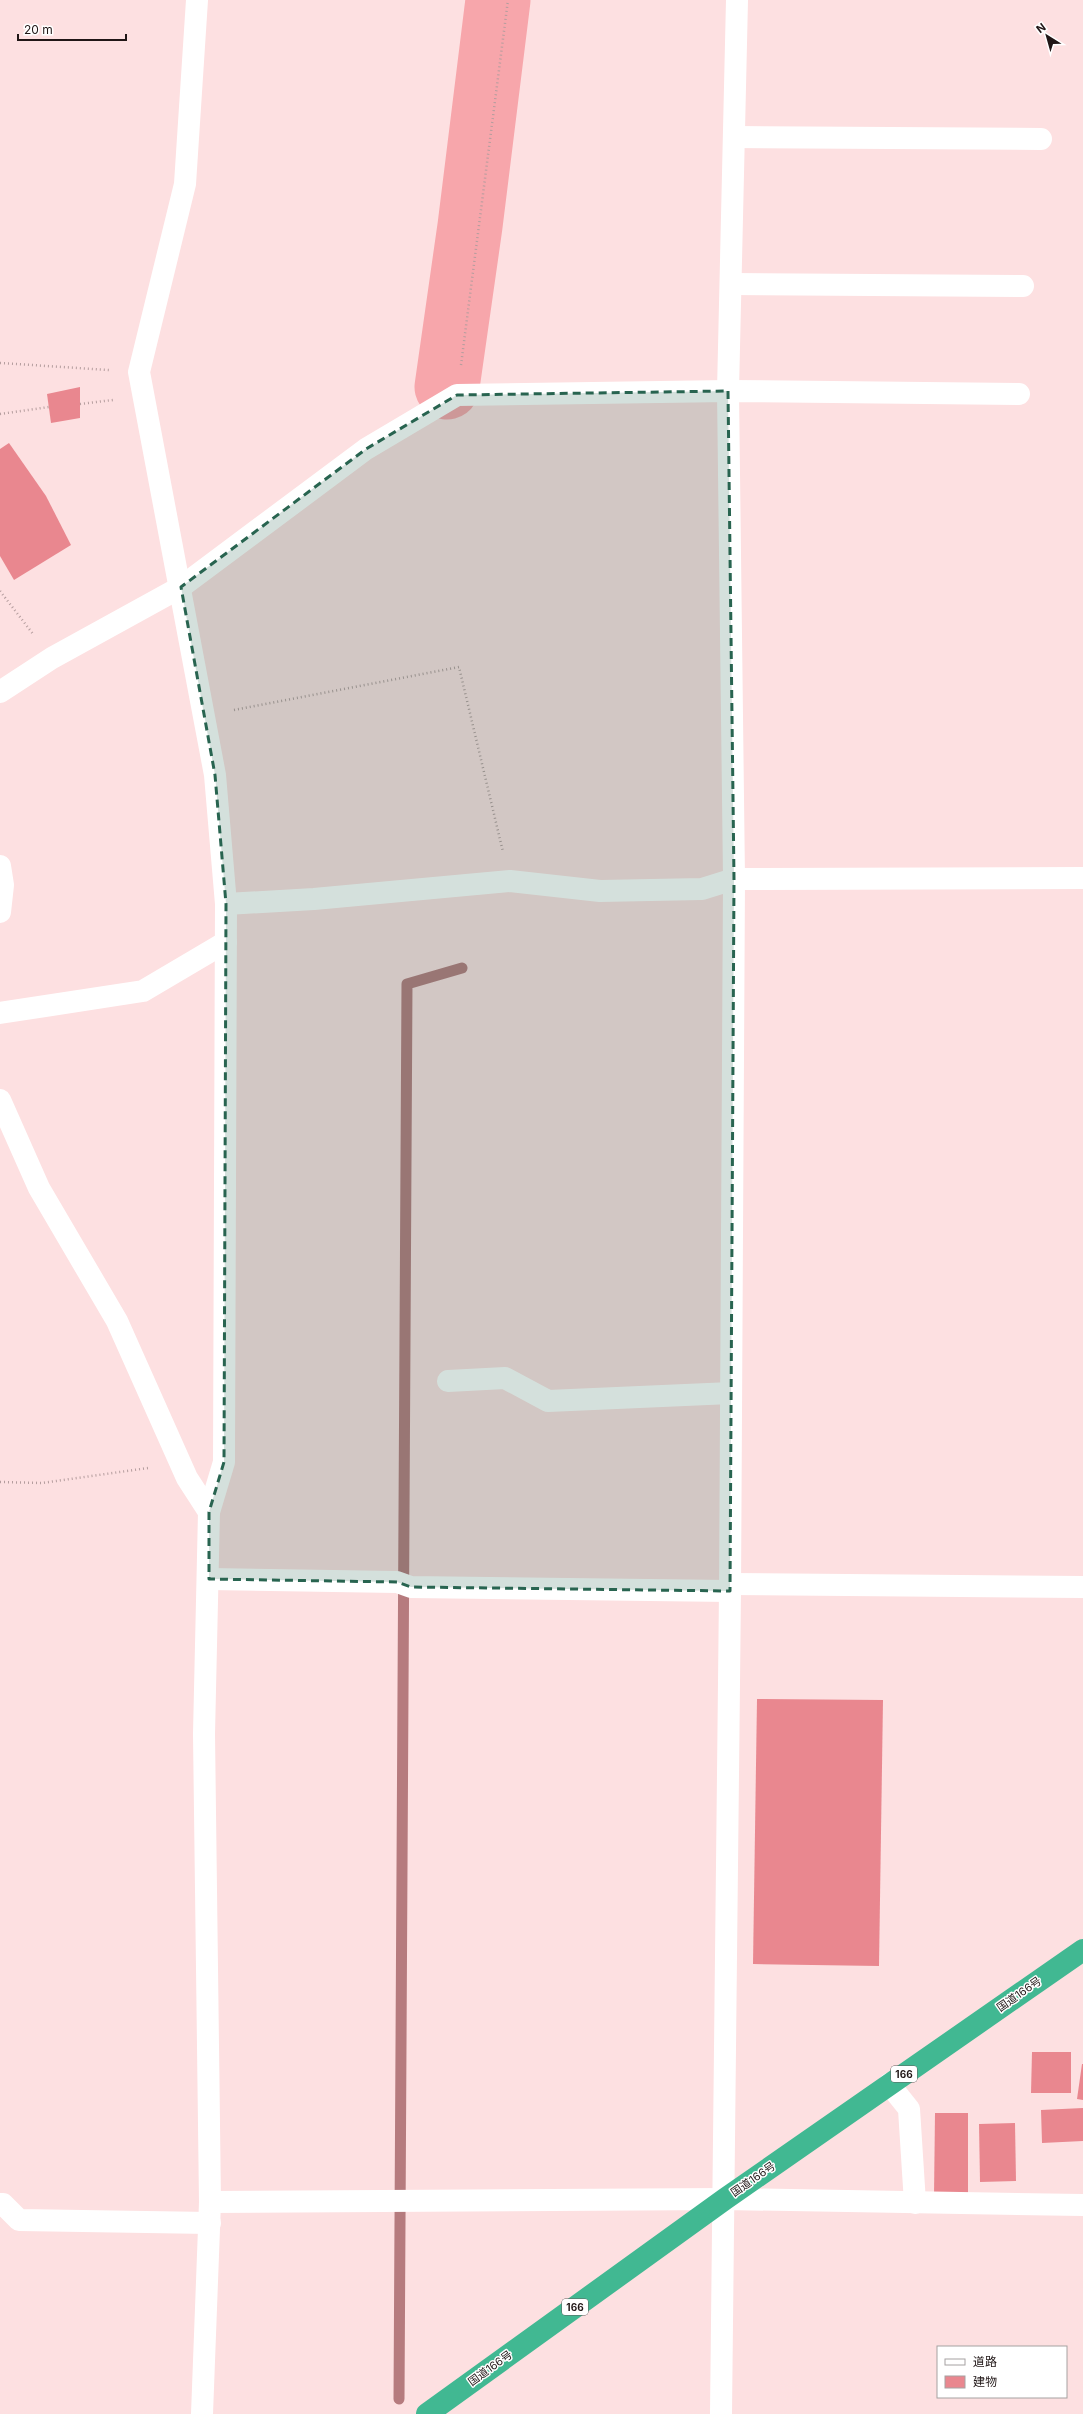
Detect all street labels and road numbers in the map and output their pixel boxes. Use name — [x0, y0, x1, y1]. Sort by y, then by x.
street label: 国道166号 — [994, 1974, 1044, 2014]
road number: 166 — [891, 2066, 917, 2082]
street label: 国道166号 — [728, 2159, 778, 2199]
road number: 166 — [562, 2299, 588, 2315]
street label: 国道166号 — [465, 2347, 515, 2389]

